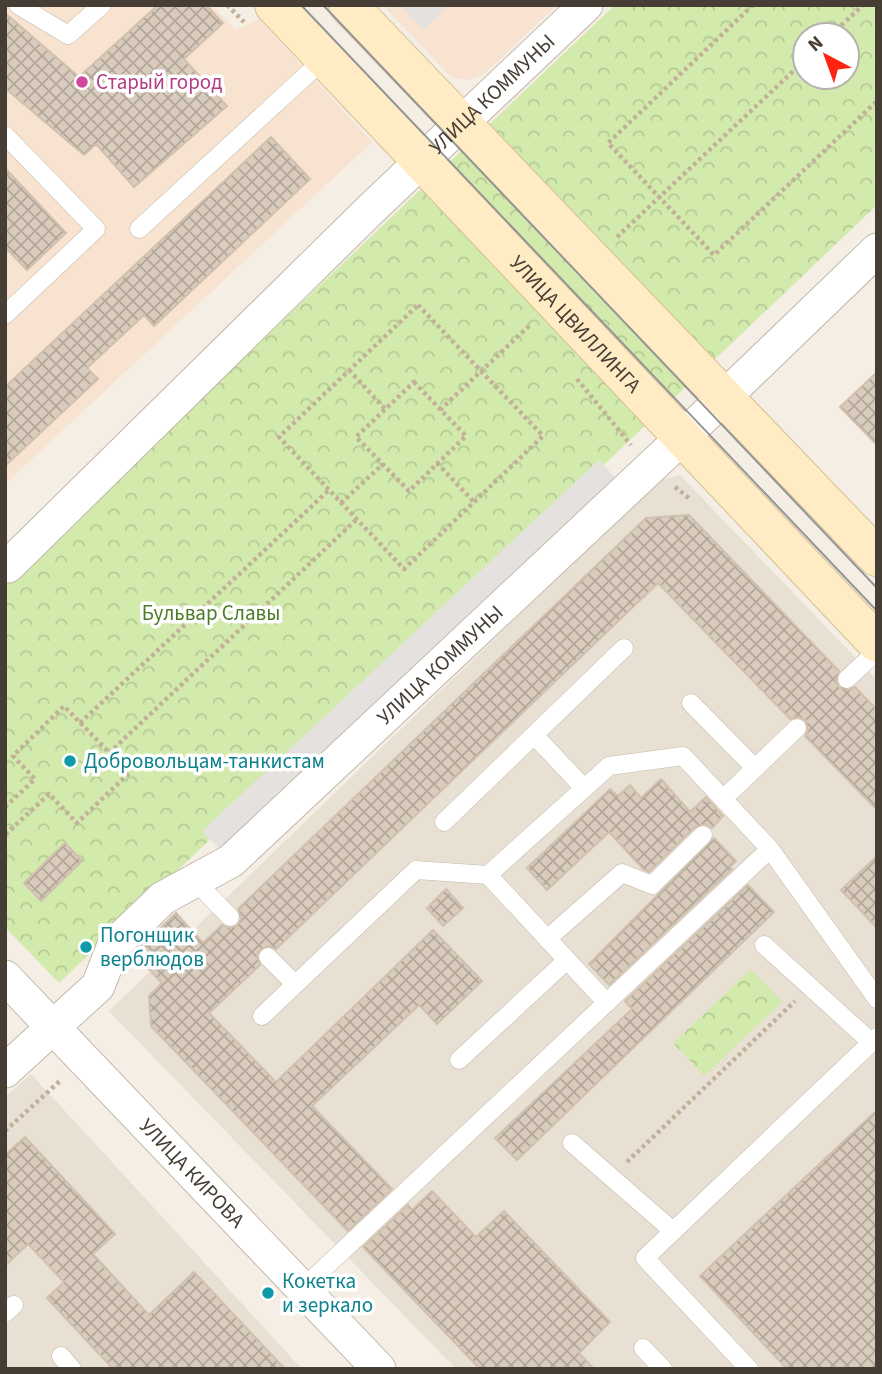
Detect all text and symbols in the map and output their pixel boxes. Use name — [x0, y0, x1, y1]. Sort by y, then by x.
north arrow — [791, 21, 861, 91]
street label: УЛИЦА КОММУНЫ — [422, 27, 562, 161]
text: N — [802, 30, 829, 59]
place label: Старый город — [96, 67, 222, 97]
marker: Старый город — [74, 74, 90, 90]
street label: УЛИЦА ЦВИЛЛИНГА — [503, 248, 649, 400]
park label: Бульвар Славы — [142, 598, 280, 628]
street label: УЛИЦА КОММУНЫ — [370, 598, 510, 732]
place label: Добровольцам-танкистам — [84, 746, 325, 776]
marker: Добровольцам-танкистам — [62, 753, 78, 769]
place label: Погонщик верблюдов — [100, 920, 204, 974]
marker: Погонщик верблюдов — [78, 939, 94, 955]
street label: УЛИЦА КИРОВА — [132, 1112, 252, 1235]
place label: Кокетка и зеркало — [282, 1266, 373, 1320]
marker: Кокетка и зеркало — [260, 1285, 276, 1301]

